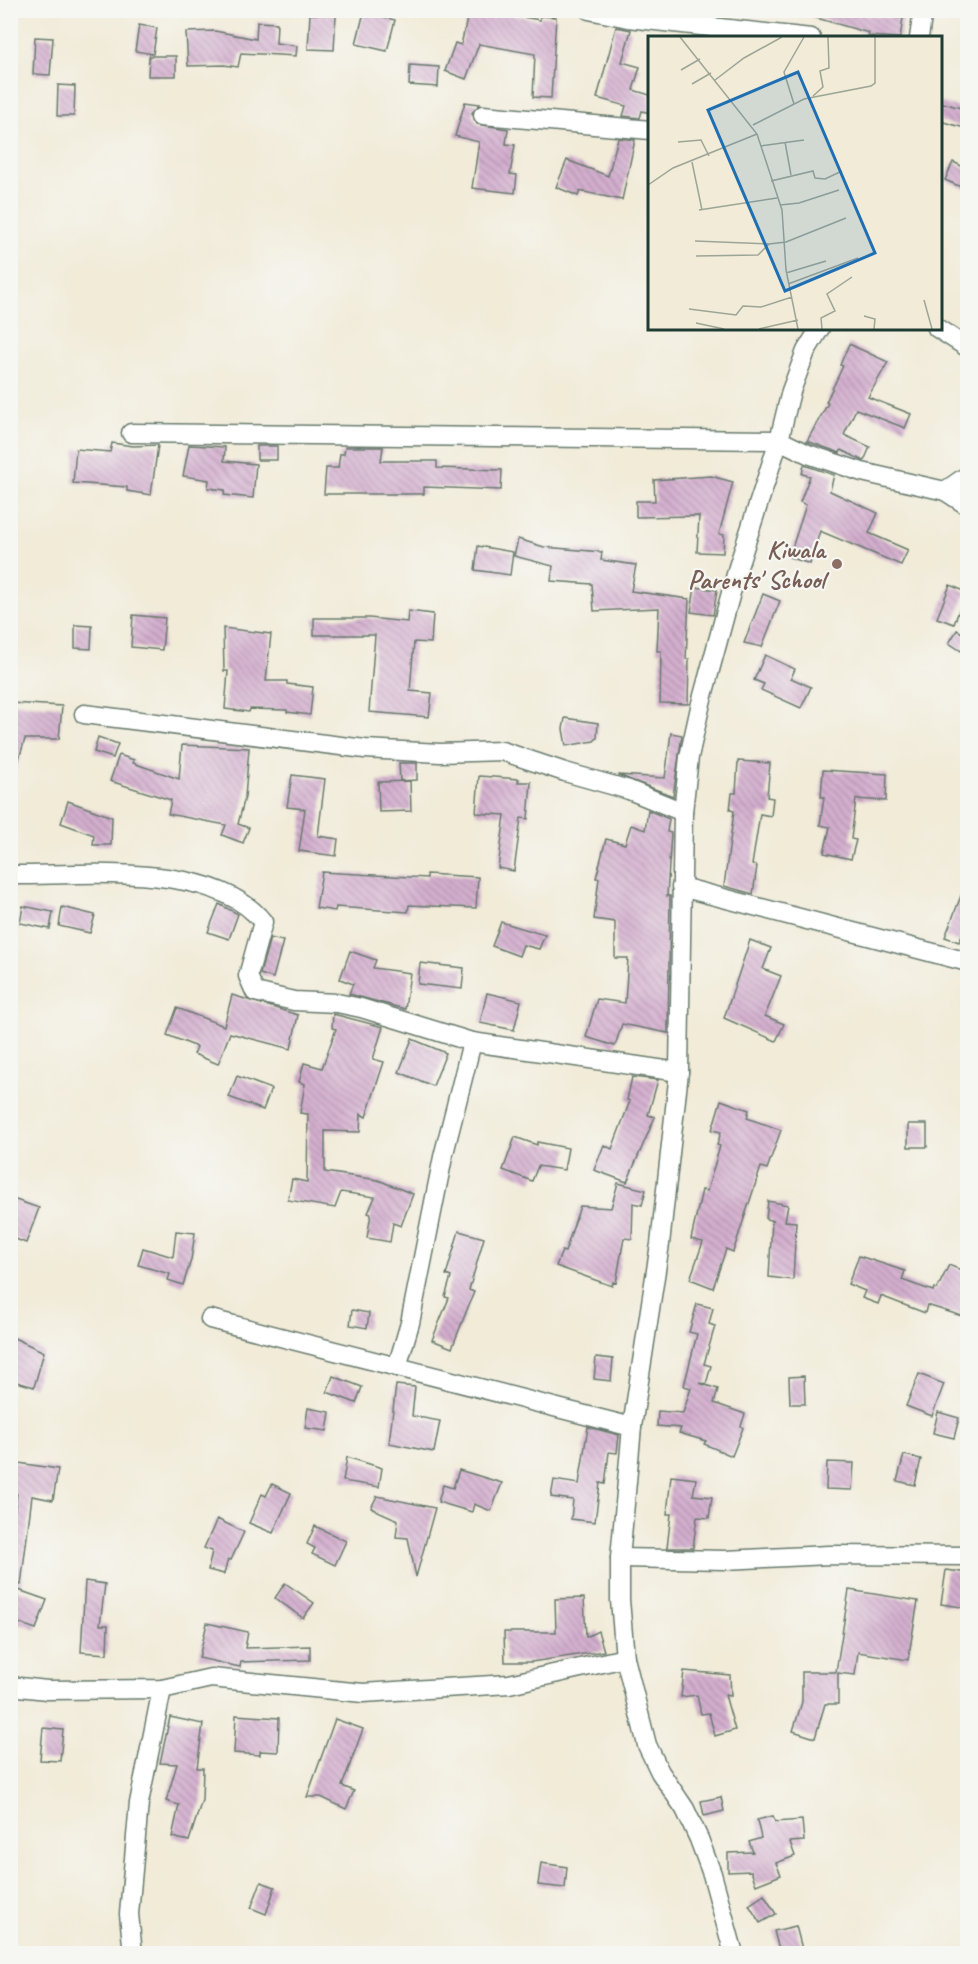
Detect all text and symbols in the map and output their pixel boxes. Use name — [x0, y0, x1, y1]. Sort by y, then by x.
inset map — [648, 36, 942, 330]
place label: Kiwala Parents' School — [688, 533, 830, 596]
marker: Kiwala Parents' School — [830, 557, 844, 571]

